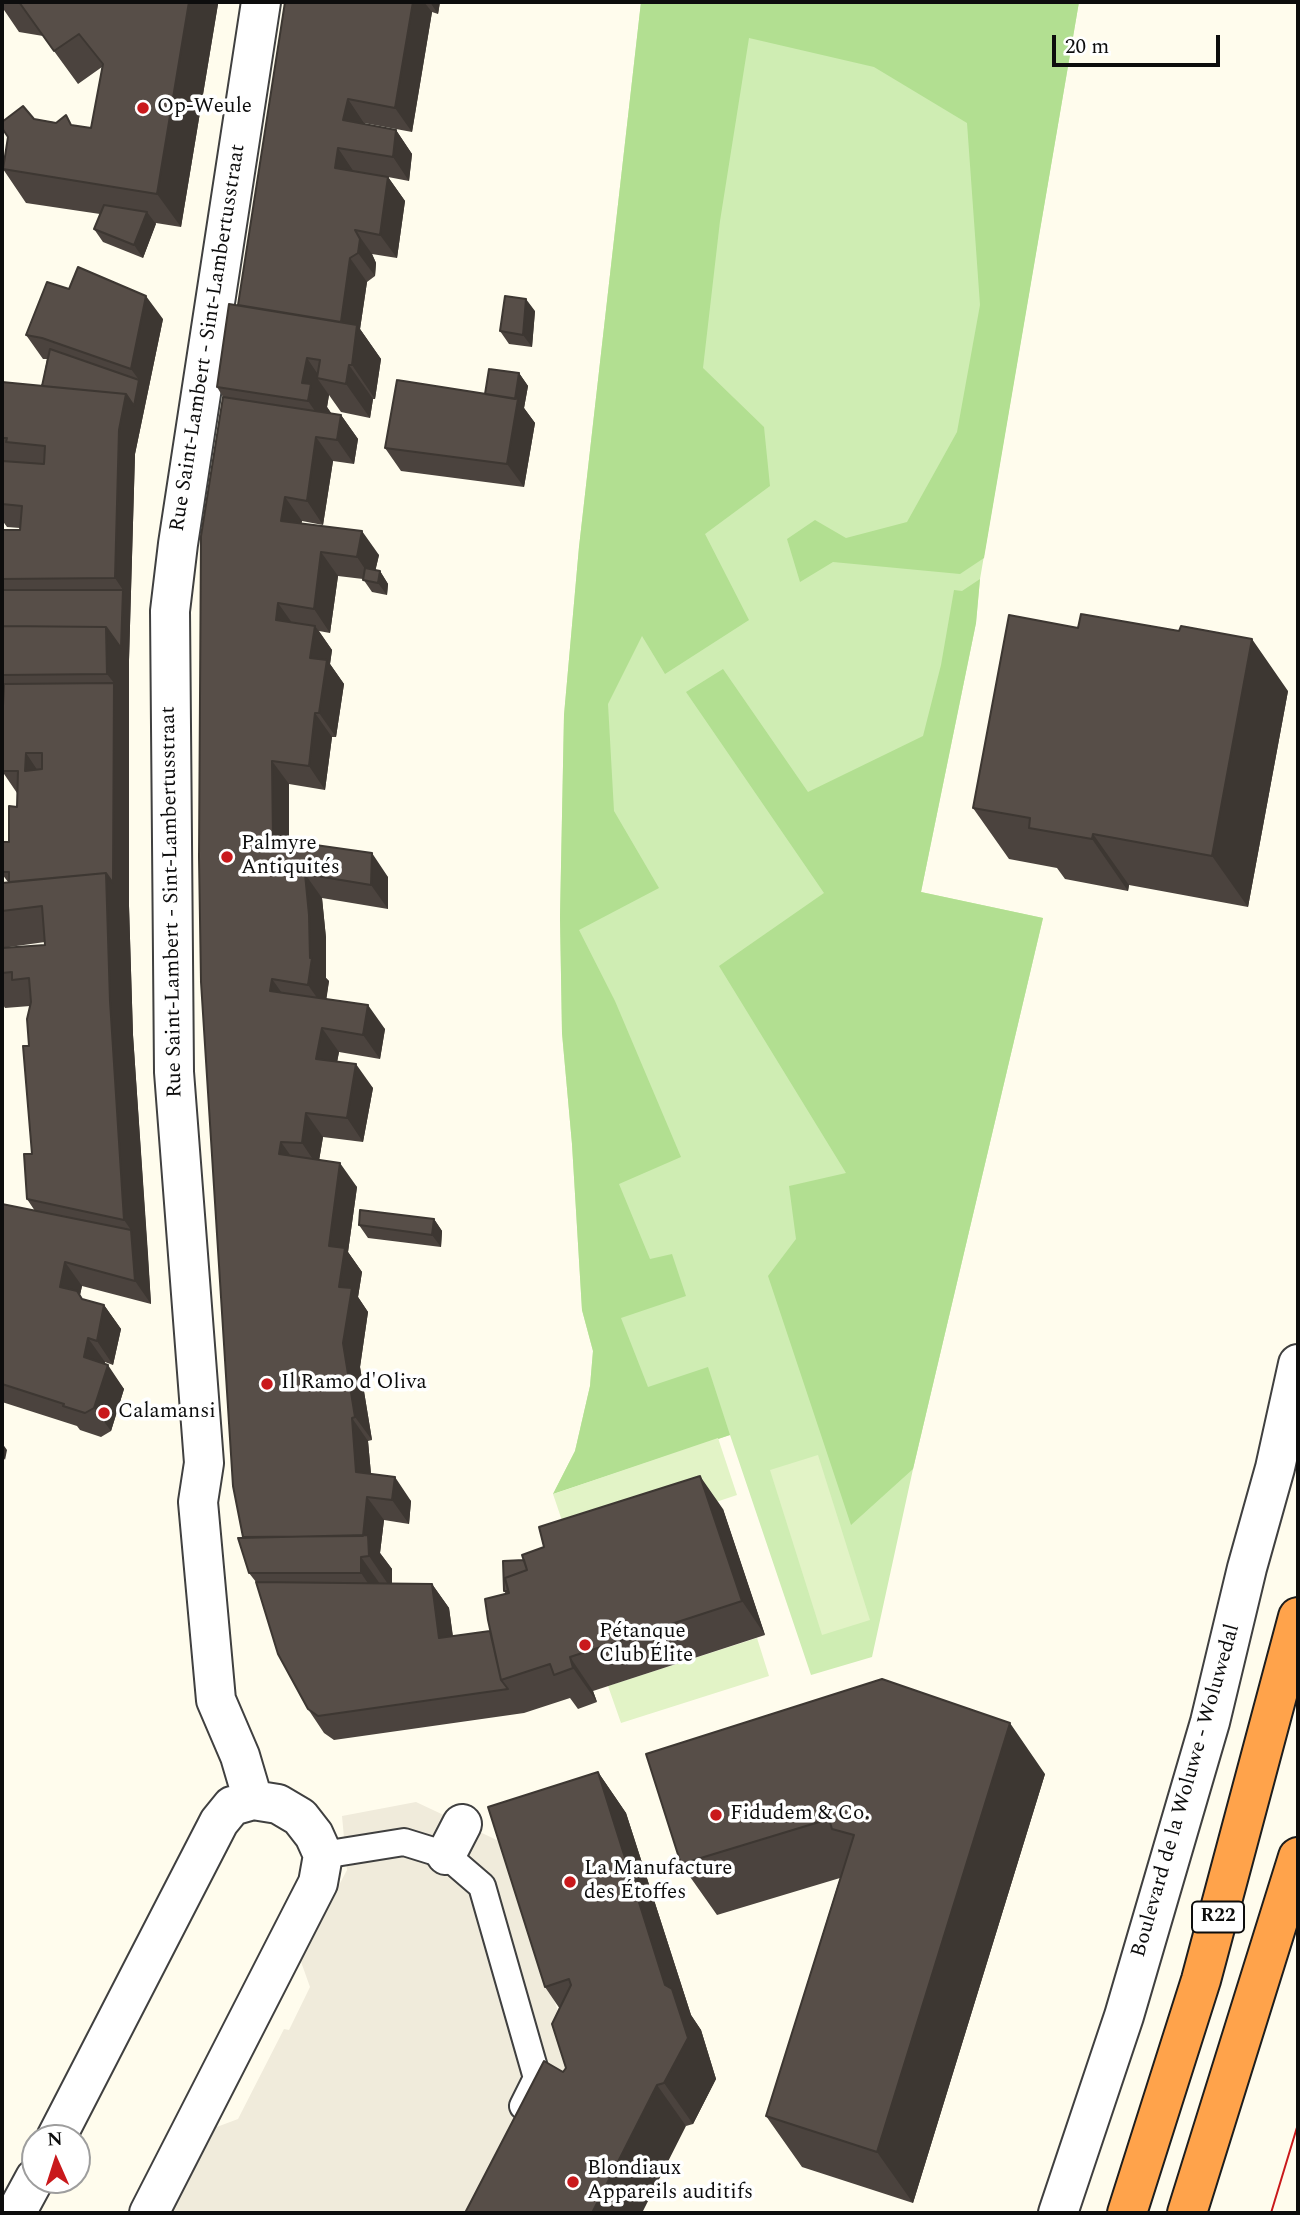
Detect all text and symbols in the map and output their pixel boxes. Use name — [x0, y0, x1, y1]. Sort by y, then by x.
scale bar — [1055, 21, 1223, 65]
text: 20 m — [1065, 31, 1109, 63]
place label: Op-Weule — [157, 95, 252, 121]
marker: Op-Weule — [135, 100, 151, 116]
street label: Rue Saint-Lambert - Sint-Lambertusstraat — [166, 143, 252, 533]
street label: Rue Saint-Lambert - Sint-Lambertusstraat — [157, 706, 189, 1098]
place label: Palmyre Antiquités — [241, 832, 340, 882]
marker: Palmyre Antiquités — [219, 849, 235, 865]
place label: Il Ramo d'Oliva — [281, 1371, 427, 1397]
marker: Il Ramo d'Oliva — [259, 1376, 275, 1392]
place label: Calamansi — [118, 1400, 216, 1426]
marker: Calamansi — [96, 1405, 112, 1421]
place label: Pétanque Club Élite — [599, 1620, 693, 1670]
street label: Boulevard de la Woluwe - Woluwedal — [1127, 1622, 1247, 1960]
marker: Pétanque Club Élite — [577, 1637, 593, 1653]
place label: Fidudem & Co. — [730, 1802, 869, 1828]
marker: Fidudem & Co. — [708, 1807, 724, 1823]
place label: La Manufacture des Étoffes — [584, 1857, 732, 1907]
marker: La Manufacture des Étoffes — [562, 1874, 578, 1890]
road number: R22 — [1192, 1901, 1244, 1932]
north arrow — [21, 2124, 91, 2194]
text: N — [46, 2125, 63, 2154]
place label: Blondiaux Appareils auditifs — [587, 2157, 753, 2207]
marker: Blondiaux Appareils auditifs — [565, 2174, 581, 2190]

